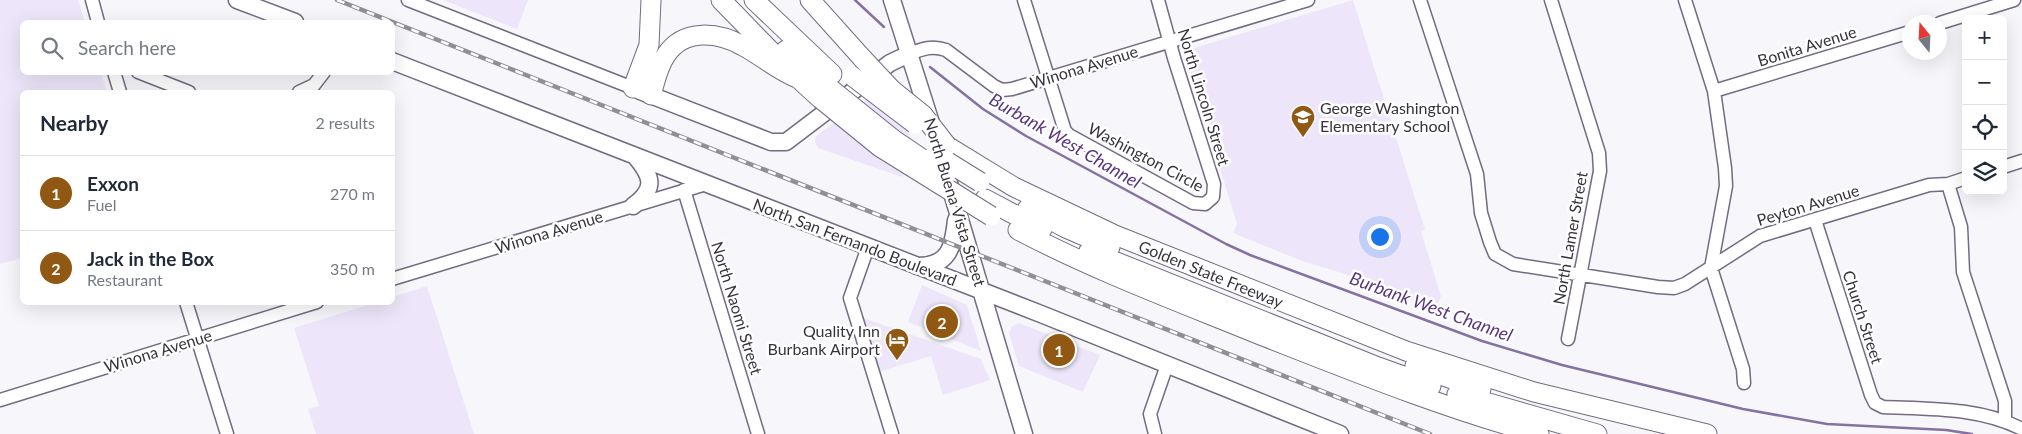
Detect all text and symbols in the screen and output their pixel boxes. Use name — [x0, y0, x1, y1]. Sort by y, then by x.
north arrow — [1902, 15, 1947, 60]
map controls — [1962, 15, 2007, 195]
button: + — [1962, 15, 2007, 60]
search box — [20, 20, 395, 75]
street label: Bonita Avenue — [1755, 21, 1859, 70]
street label: North Lincoln Street — [1175, 26, 1234, 168]
icon: search — [38, 34, 66, 62]
text: Search here — [78, 36, 176, 59]
street label: Winona Avenue — [1028, 41, 1140, 92]
button: − — [1962, 60, 2007, 105]
water label: Burbank West Channel — [986, 88, 1145, 193]
place label: George Washington Elementary School — [1320, 98, 1460, 135]
school or university icon: George Washington Elementary School — [1290, 104, 1316, 138]
button: locate — [1962, 105, 2007, 150]
text: Nearby — [40, 110, 108, 135]
text: 2 results — [315, 113, 375, 132]
street label: North Buena Vista Street — [921, 115, 990, 289]
street label: Washington Circle — [1085, 118, 1207, 195]
button: layers — [1962, 150, 2007, 195]
street label: North Lamer Street — [1548, 169, 1591, 306]
text: Exxon — [87, 172, 139, 195]
street label: Peyton Avenue — [1754, 180, 1861, 229]
text: 1 — [51, 184, 61, 203]
text: 270 m — [330, 184, 375, 203]
street label: North San Fernando Boulevard — [751, 194, 960, 289]
text: Fuel — [87, 195, 117, 214]
street label: Winona Avenue — [493, 206, 605, 257]
your location — [1367, 224, 1393, 250]
street label: Golden State Freeway — [1136, 236, 1287, 312]
street label: North Naomi Street — [708, 239, 767, 377]
text: Jack in the Box — [87, 247, 214, 270]
text: 2 — [51, 259, 61, 278]
text: 350 m — [330, 259, 375, 278]
water label: Burbank West Channel — [1347, 266, 1516, 346]
street label: Church Street — [1839, 268, 1888, 366]
text: Restaurant — [87, 270, 163, 289]
pin: 2 — [926, 303, 958, 341]
place label: Quality Inn Burbank Airport — [767, 321, 880, 358]
street label: Winona Avenue — [102, 325, 214, 376]
hotel icon: Quality Inn Burbank Airport — [884, 327, 910, 361]
pin: 1 — [1043, 331, 1075, 369]

